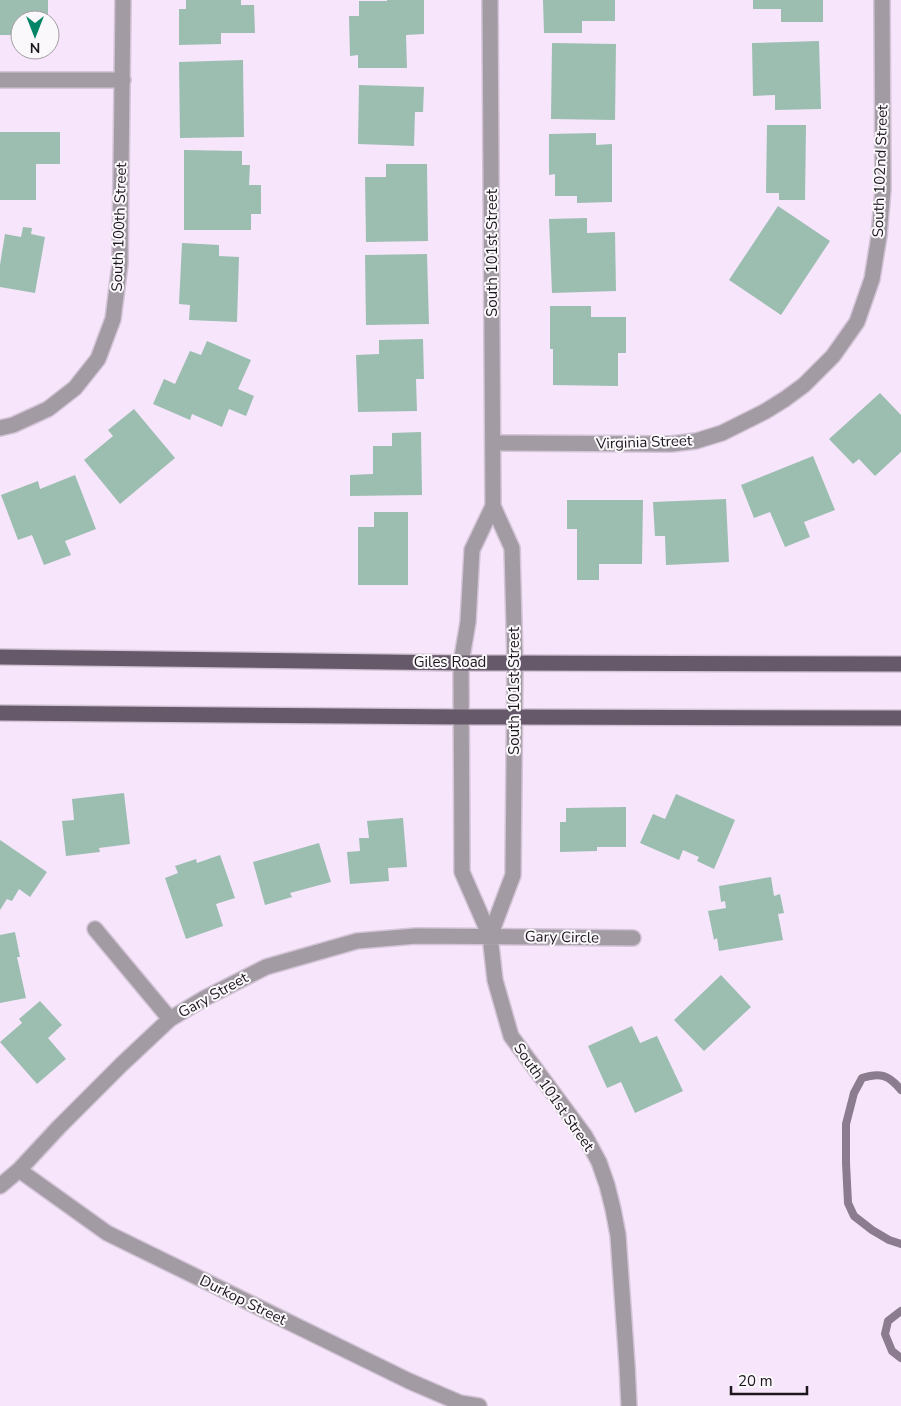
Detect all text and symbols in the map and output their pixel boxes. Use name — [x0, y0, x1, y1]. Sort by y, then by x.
north arrow — [10, 10, 60, 60]
text: N — [30, 38, 40, 57]
street label: South 102nd Street — [868, 104, 892, 238]
street label: South 100th Street — [107, 161, 131, 292]
street label: South 101st Street — [482, 188, 502, 317]
street label: Virginia Street — [595, 430, 693, 454]
street label: South 101st Street — [504, 626, 524, 755]
street label: Giles Road — [414, 652, 486, 672]
street label: Gary Circle — [525, 926, 599, 948]
street label: Gary Street — [174, 967, 252, 1022]
street label: South 101st Street — [509, 1039, 599, 1156]
street label: Durkop Street — [196, 1270, 290, 1330]
scale bar — [731, 1364, 807, 1396]
text: 20 m — [738, 1371, 773, 1391]

